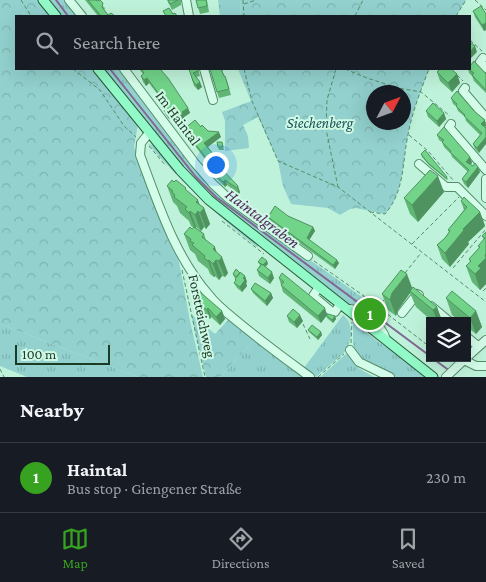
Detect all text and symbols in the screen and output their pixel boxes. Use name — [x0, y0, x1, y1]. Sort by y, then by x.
search box — [15, 15, 471, 70]
icon: search — [33, 29, 61, 57]
text: Search here — [73, 32, 160, 53]
north arrow — [366, 85, 411, 130]
street label: Im Haintal — [152, 88, 204, 148]
park label: Siechenberg — [287, 115, 354, 132]
your location — [203, 152, 229, 178]
water label: Haintalgraben — [222, 185, 303, 252]
street label: Forstteichweg — [184, 273, 219, 359]
pin: 1 — [354, 295, 386, 333]
map controls — [426, 317, 471, 362]
button: layers — [426, 317, 471, 362]
scale bar — [15, 342, 110, 365]
text: 100 m — [22, 346, 56, 362]
text: Nearby — [20, 398, 84, 422]
text: Haintal — [67, 459, 127, 480]
text: 1 — [33, 469, 39, 486]
text: 230 m — [426, 469, 466, 486]
text: Bus stop · Giengener Straße — [67, 480, 242, 497]
tab: Map — [61, 525, 89, 571]
tab: Directions — [212, 525, 270, 571]
tab: Saved — [392, 525, 425, 571]

